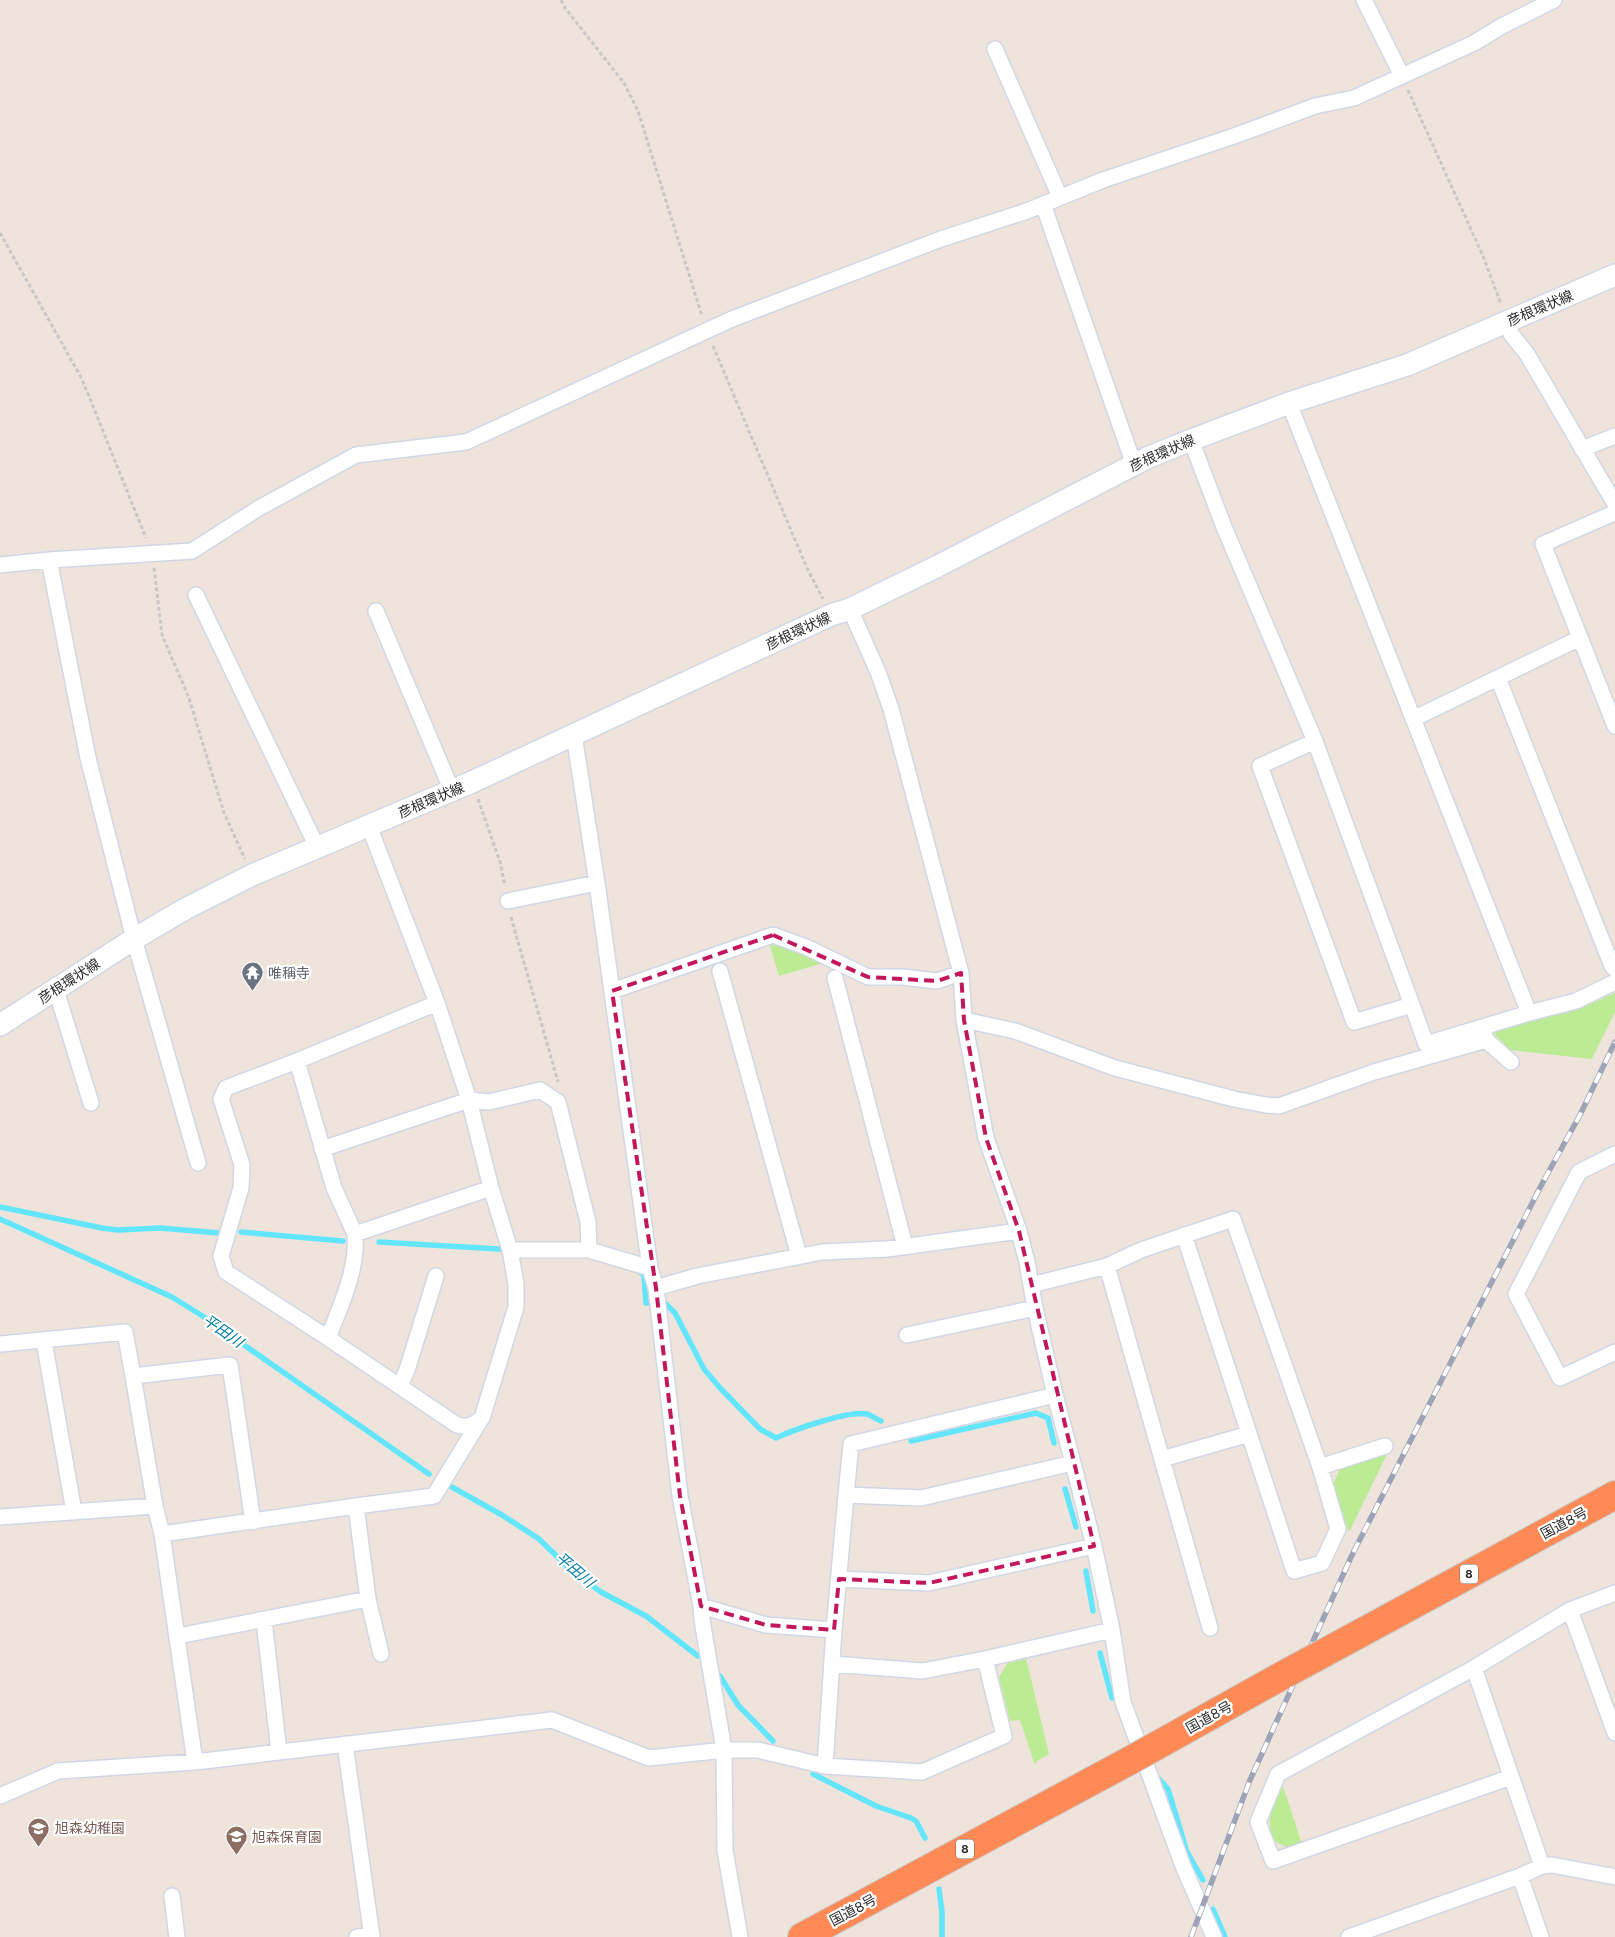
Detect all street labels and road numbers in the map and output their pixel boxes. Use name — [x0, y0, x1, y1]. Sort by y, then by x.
street label: 彦根環状線 — [1505, 287, 1576, 330]
street label: 彦根環状線 — [1127, 431, 1198, 475]
street label: 彦根環状線 — [763, 609, 834, 654]
street label: 彦根環状線 — [396, 779, 467, 822]
street label: 彦根環状線 — [35, 955, 103, 1008]
street label: 国道8号 — [1538, 1504, 1591, 1543]
road number: 8 — [1460, 1565, 1478, 1584]
street label: 国道8号 — [1183, 1698, 1235, 1737]
road number: 8 — [956, 1840, 974, 1858]
street label: 国道8号 — [827, 1891, 880, 1930]

